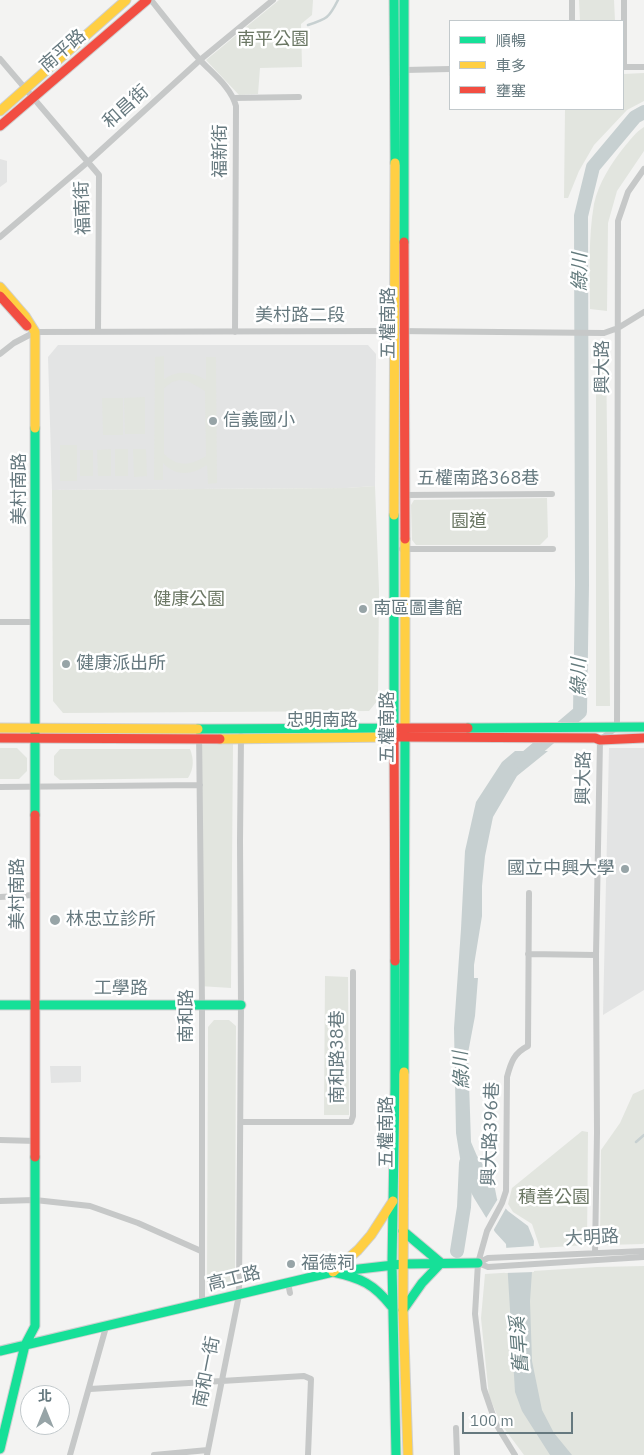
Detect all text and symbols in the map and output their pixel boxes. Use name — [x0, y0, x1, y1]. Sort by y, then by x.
legend — [449, 20, 624, 110]
street label: 南平路 — [36, 25, 90, 77]
park label: 南平公園 — [237, 29, 309, 51]
text: 順暢 — [496, 31, 526, 50]
text: 車多 — [496, 56, 526, 75]
street label: 和昌街 — [99, 81, 153, 133]
text: 壅塞 — [496, 81, 526, 100]
street label: 福新街 — [210, 124, 232, 178]
street label: 福南街 — [71, 181, 95, 235]
water label: 綠川 — [570, 253, 592, 291]
street label: 五權南路 — [378, 287, 400, 359]
street label: 美村路二段 — [255, 305, 345, 327]
street label: 興大路 — [592, 340, 614, 394]
place label: 信義國小 — [223, 410, 295, 432]
marker: 信義國小 — [207, 415, 219, 427]
street label: 美村南路 — [9, 453, 31, 525]
street label: 五權南路368巷 — [417, 468, 539, 490]
park label: 園道 — [451, 511, 487, 533]
park label: 健康公園 — [153, 589, 225, 611]
place label: 南區圖書館 — [373, 598, 463, 620]
marker: 南區圖書館 — [357, 603, 369, 615]
place label: 健康派出所 — [76, 653, 166, 675]
marker: 健康派出所 — [60, 658, 72, 670]
water label: 綠川 — [569, 658, 591, 696]
street label: 五權南路 — [377, 691, 399, 763]
street label: 忠明南路 — [286, 710, 358, 732]
street label: 興大路 — [573, 751, 595, 805]
street label: 美村南路 — [7, 858, 29, 930]
place label: 國立中興大學 — [507, 858, 615, 880]
marker: 國立中興大學 — [619, 863, 631, 875]
place label: 林忠立診所 — [66, 909, 156, 931]
marker: 林忠立診所 — [48, 913, 62, 927]
street label: 工學路 — [94, 978, 148, 1000]
street label: 南和路 — [176, 989, 198, 1043]
street label: 南和路38巷 — [327, 1010, 349, 1104]
water label: 綠川 — [450, 1050, 474, 1090]
street label: 興大路396巷 — [478, 1081, 504, 1187]
street label: 五權南路 — [376, 1096, 398, 1168]
park label: 積善公園 — [518, 1187, 590, 1209]
street label: 大明路 — [564, 1226, 620, 1250]
place label: 福德祠 — [301, 1253, 355, 1275]
marker: 福德祠 — [285, 1258, 297, 1270]
street label: 高工路 — [205, 1262, 263, 1296]
water label: 舊旱溪 — [507, 1316, 533, 1374]
street label: 南和一街 — [190, 1335, 224, 1409]
north arrow — [20, 1385, 70, 1435]
text: 北 — [38, 1387, 52, 1405]
scale bar — [464, 1402, 575, 1434]
text: 100 m — [470, 1411, 514, 1430]

